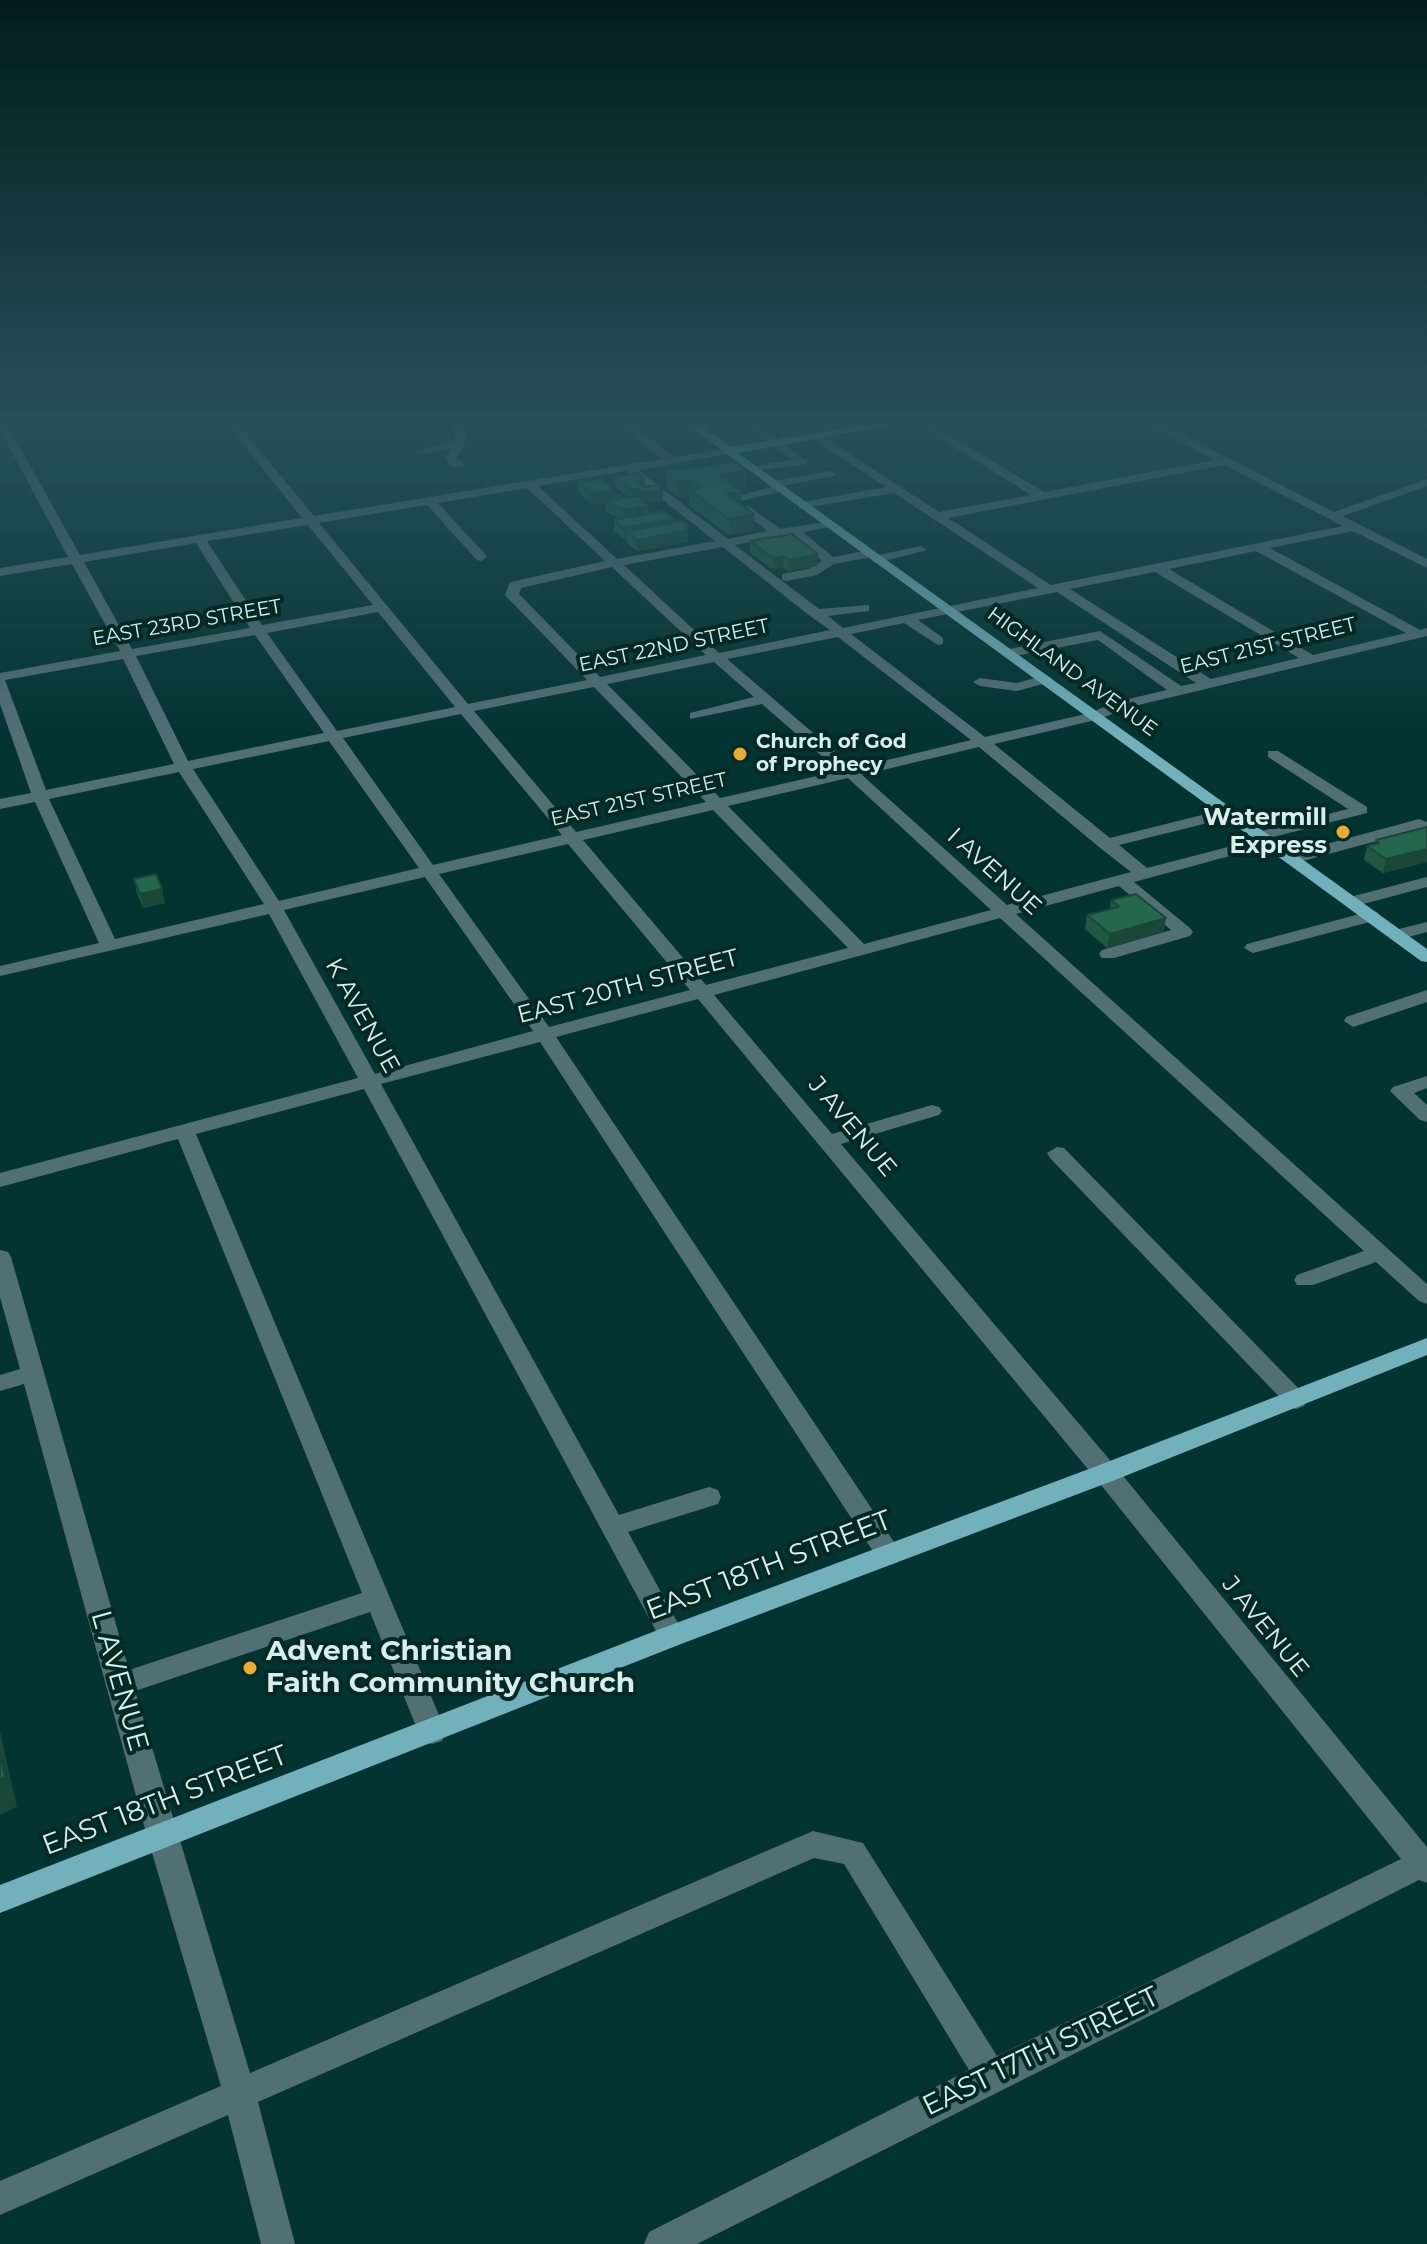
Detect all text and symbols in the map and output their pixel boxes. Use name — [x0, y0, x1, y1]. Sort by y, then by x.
street label: EAST 23RD STREET — [91, 595, 283, 651]
street label: HIGHLAND AVENUE — [982, 602, 1162, 742]
street label: EAST 21ST STREET — [1178, 613, 1358, 679]
street label: EAST 22ND STREET — [577, 614, 771, 678]
place label: Church of God of Prophecy — [756, 730, 907, 777]
marker: Church of God of Prophecy — [731, 745, 749, 763]
street label: EAST 21ST STREET — [549, 768, 729, 832]
place label: Watermill Express — [1203, 804, 1327, 860]
street label: I AVENUE — [941, 822, 1047, 922]
marker: Watermill Express — [1334, 823, 1352, 841]
street label: EAST 20TH STREET — [514, 944, 742, 1030]
street label: K AVENUE — [319, 954, 405, 1078]
street label: J AVENUE — [802, 1071, 902, 1183]
street label: EAST 18TH STREET — [642, 1504, 896, 1628]
street label: J AVENUE — [1216, 1571, 1314, 1683]
street label: L AVENUE — [83, 1607, 155, 1755]
place label: Advent Christian Faith Community Church — [266, 1635, 635, 1701]
marker: Advent Christian Faith Community Church — [241, 1659, 259, 1677]
street label: EAST 18TH STREET — [38, 1739, 292, 1863]
street label: EAST 17TH STREET — [917, 1980, 1165, 2124]

